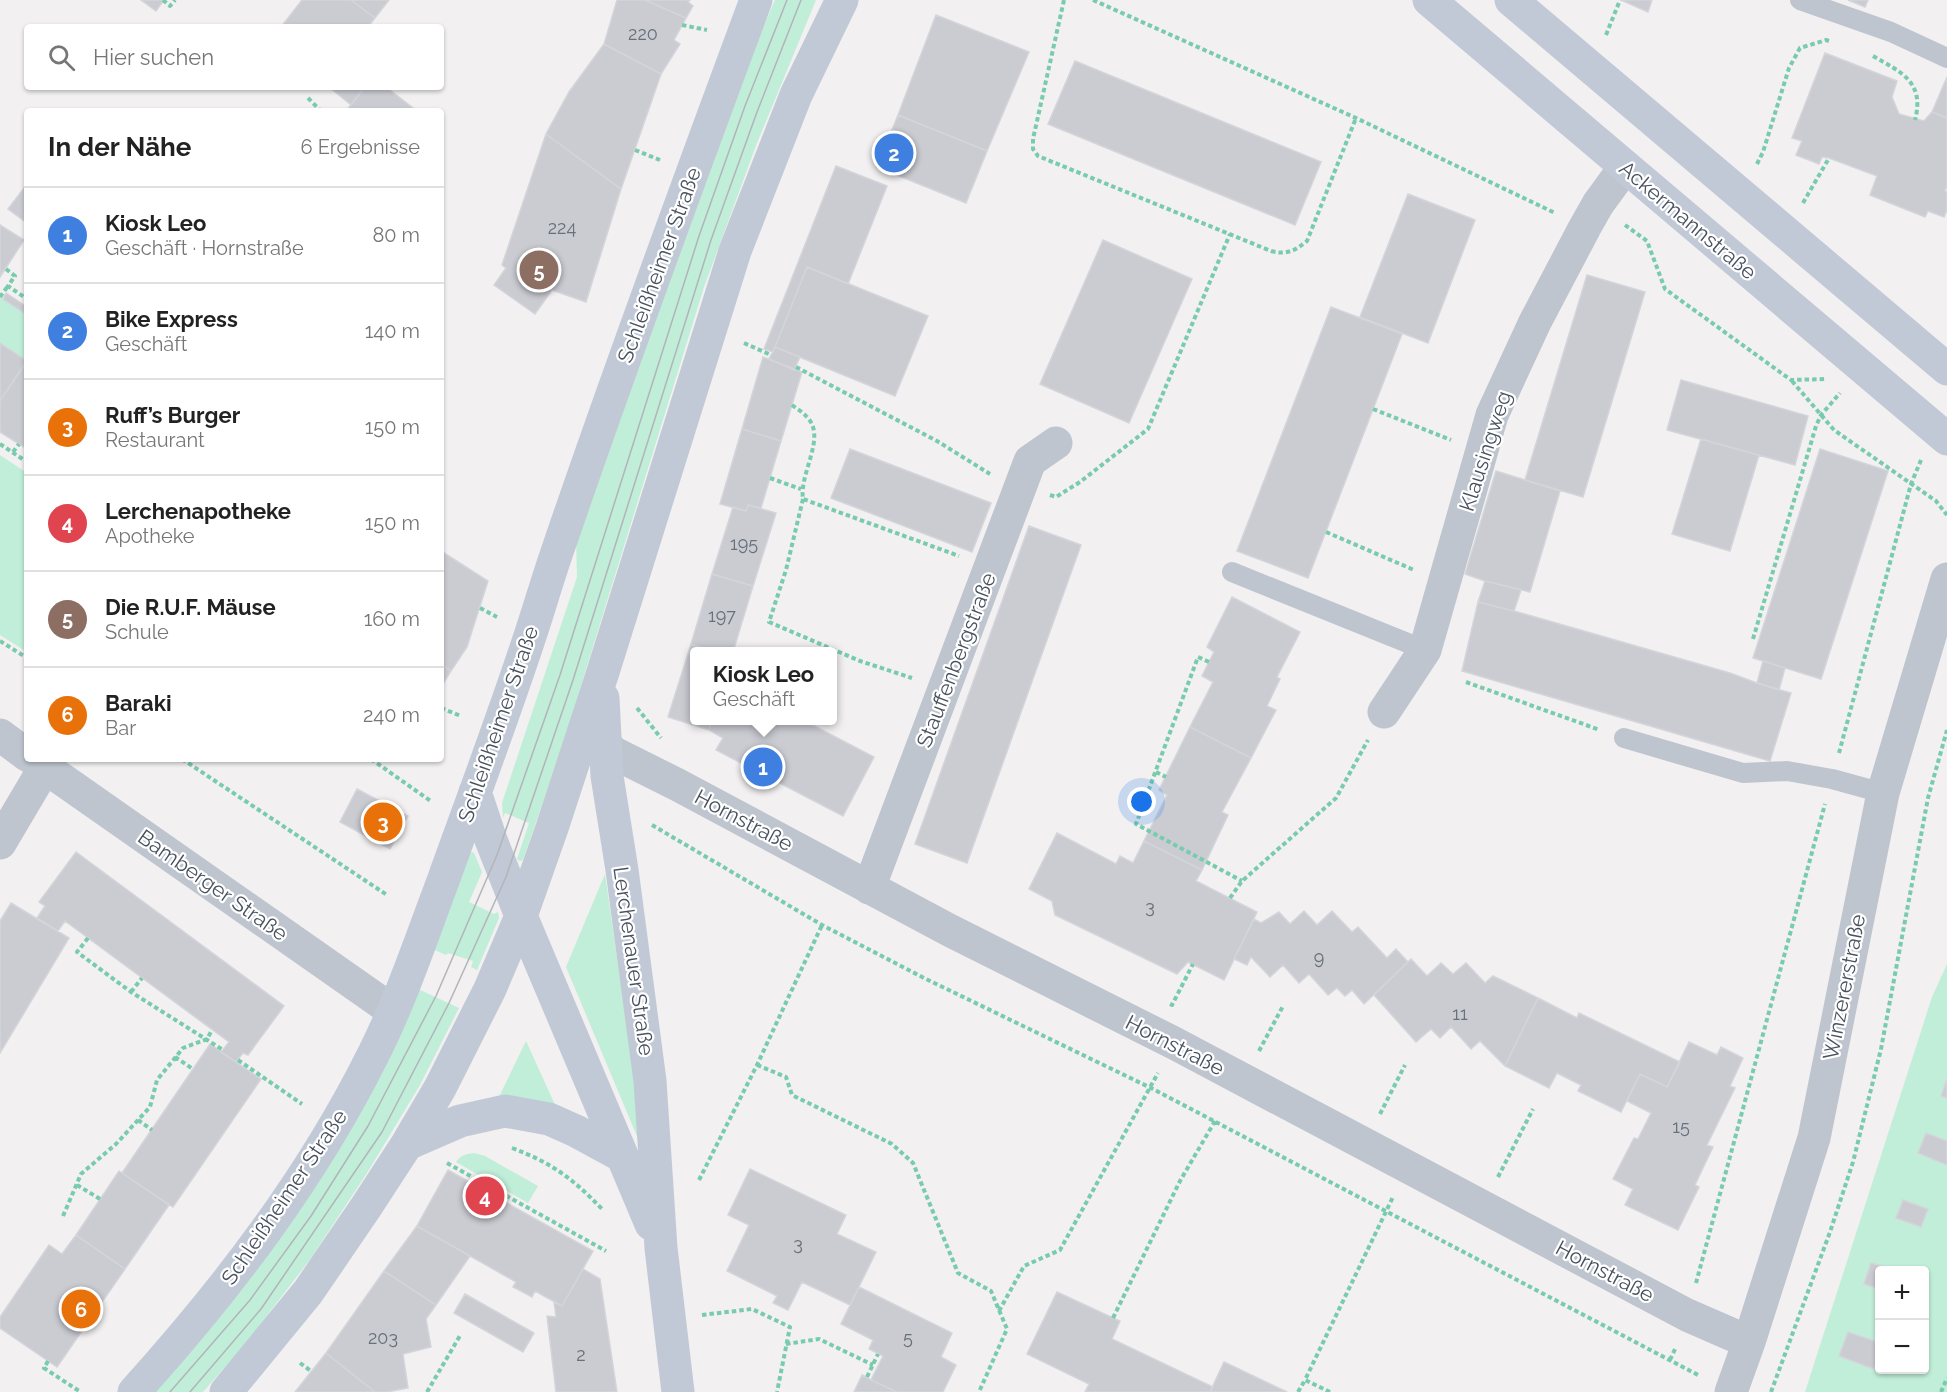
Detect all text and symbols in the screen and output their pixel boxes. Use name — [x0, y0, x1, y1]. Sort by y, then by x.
house number: 220 — [628, 23, 658, 44]
search box — [24, 24, 444, 90]
icon: search — [45, 41, 78, 74]
text: Hier suchen — [93, 44, 214, 70]
pin: 2 — [874, 130, 914, 176]
text: In der Nähe — [48, 132, 191, 162]
text: 6 Ergebnisse — [301, 135, 420, 159]
street label: Ackermannstraße — [1615, 156, 1761, 284]
street label: Schleißheimer Straße — [612, 164, 706, 366]
text: Kiosk Leo — [105, 210, 206, 236]
house number: 224 — [548, 217, 576, 238]
text: 1 — [63, 223, 72, 247]
text: 80 m — [372, 223, 420, 247]
text: Geschäft · Hornstraße — [105, 236, 304, 260]
pin: 5 — [520, 248, 558, 292]
text: Bike Express — [105, 306, 238, 332]
text: 2 — [62, 319, 73, 343]
text: 140 m — [365, 319, 420, 343]
text: Geschäft — [105, 332, 187, 356]
street label: Klausingweg — [1454, 388, 1516, 514]
text: Ruff’s Burger — [105, 402, 240, 428]
text: 3 — [62, 415, 73, 439]
text: 150 m — [365, 415, 420, 439]
text: Restaurant — [105, 428, 205, 452]
text: Lerchenapotheke — [105, 498, 291, 524]
text: 4 — [62, 511, 73, 535]
text: 150 m — [365, 511, 420, 535]
text: Apotheke — [105, 524, 195, 548]
house number: 195 — [730, 533, 758, 554]
street label: Stauffenbergstraße — [911, 569, 1001, 751]
text: Die R.U.F. Mäuse — [105, 594, 276, 620]
house number: 197 — [708, 605, 736, 626]
text: 5 — [62, 607, 73, 631]
text: 160 m — [364, 607, 420, 631]
text: Schule — [105, 620, 169, 644]
street label: Schleißheimer Straße — [453, 623, 543, 825]
popup — [690, 647, 837, 725]
text: Kiosk Leo — [713, 661, 814, 687]
text: Geschäft — [713, 687, 795, 711]
text: Baraki — [105, 690, 172, 716]
text: 6 — [61, 703, 74, 727]
text: 240 m — [363, 703, 420, 727]
text: Bar — [105, 716, 136, 740]
pin: 1 — [744, 744, 783, 789]
street label: Hornstraße — [691, 784, 797, 856]
your location — [1127, 787, 1156, 816]
pin: 3 — [364, 800, 403, 844]
street label: Bamberger Straße — [133, 824, 293, 946]
street label: Lerchenauer Straße — [608, 865, 660, 1057]
house number: 3 — [1145, 896, 1155, 917]
street label: Winzererstraße — [1818, 912, 1870, 1062]
house number: 9 — [1314, 947, 1324, 968]
house number: 11 — [1452, 1003, 1468, 1024]
street label: Hornstraße — [1122, 1010, 1228, 1080]
street label: Schleißheimer Straße — [216, 1105, 352, 1289]
house number: 15 — [1672, 1116, 1690, 1137]
pin: 4 — [466, 1174, 504, 1218]
house number: 3 — [793, 1233, 803, 1254]
street label: Hornstraße — [1552, 1235, 1658, 1307]
map controls — [1875, 1266, 1929, 1374]
button: + — [1875, 1266, 1929, 1320]
pin: 6 — [62, 1286, 100, 1332]
button: − — [1875, 1320, 1929, 1374]
house number: 203 — [368, 1327, 398, 1348]
house number: 5 — [903, 1327, 913, 1348]
house number: 2 — [576, 1344, 586, 1365]

